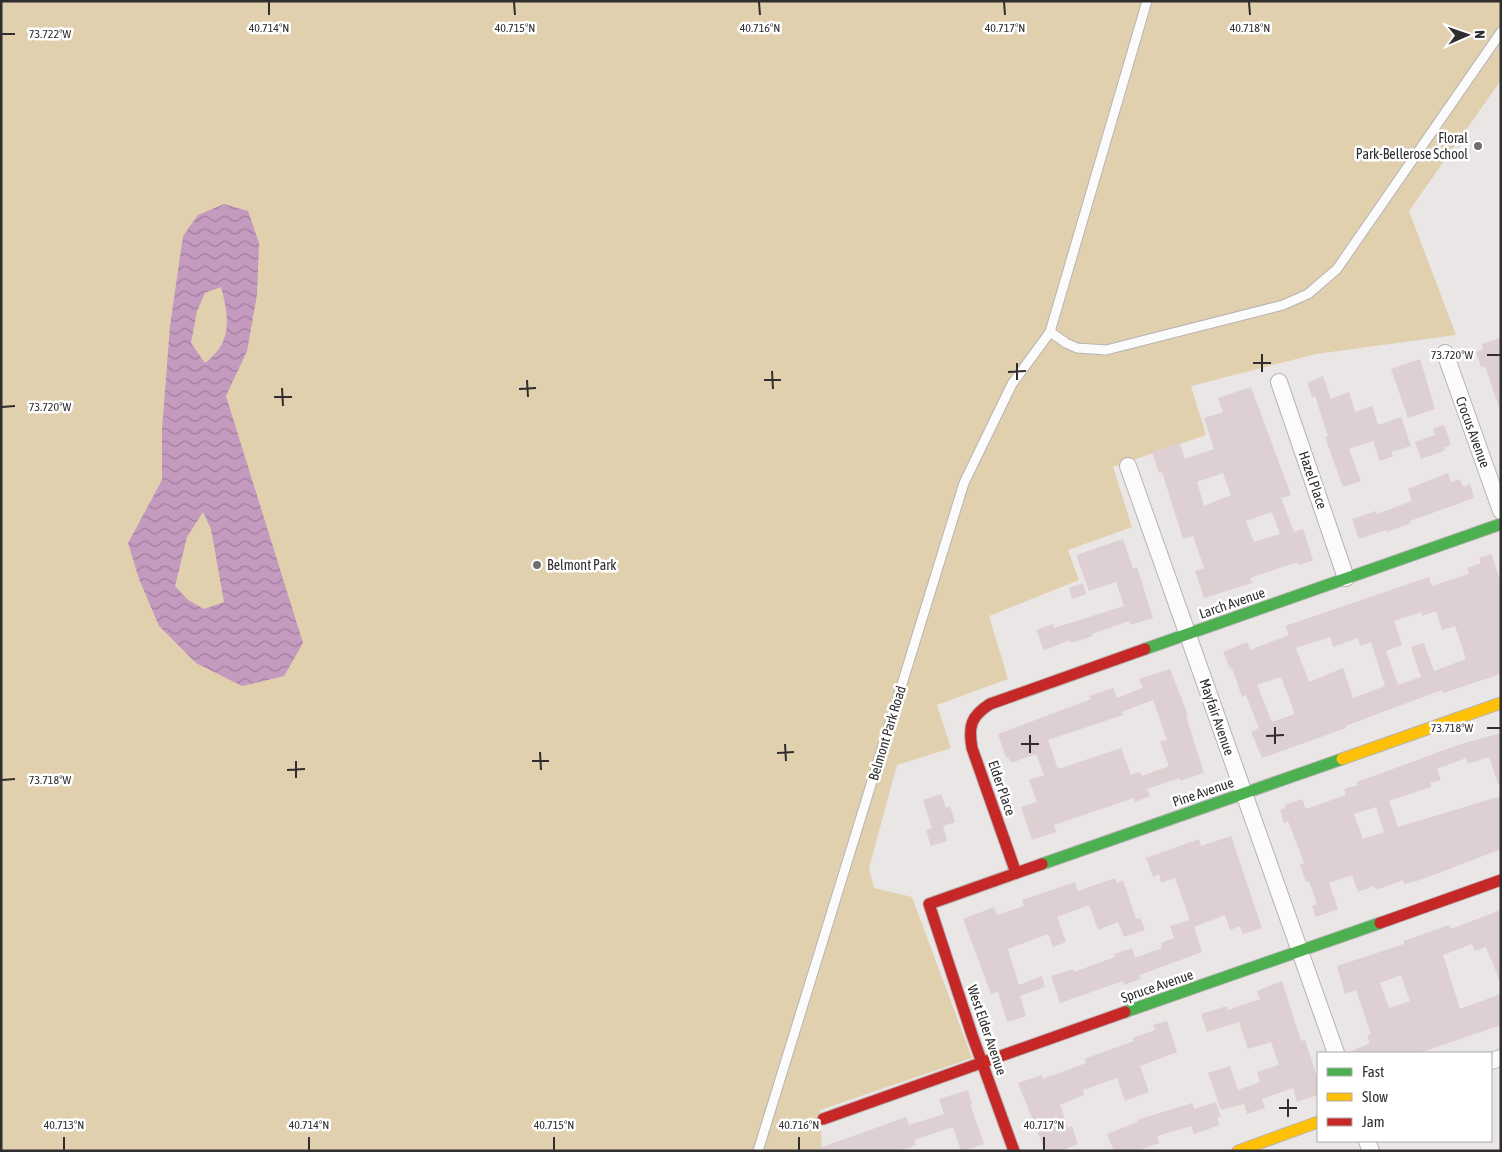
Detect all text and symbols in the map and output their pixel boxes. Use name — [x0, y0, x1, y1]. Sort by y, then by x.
north arrow — [1442, 10, 1492, 60]
text: 40.714°N — [249, 21, 289, 35]
text: 40.715°N — [495, 21, 535, 35]
text: 40.716°N — [740, 21, 780, 35]
text: 40.717°N — [985, 21, 1025, 35]
text: 40.718°N — [1230, 21, 1270, 35]
text: 73.722°W — [29, 27, 71, 41]
text: N — [1472, 30, 1488, 39]
place label: Floral Park-Bellerose School — [1356, 130, 1468, 162]
marker: Floral Park-Bellerose School — [1472, 140, 1484, 152]
text: 73.720°W — [1431, 348, 1473, 362]
street label: Crocus Avenue — [1453, 394, 1493, 470]
text: 73.720°W — [29, 400, 71, 414]
street label: Hazel Place — [1296, 449, 1330, 511]
place label: Belmont Park — [547, 557, 616, 573]
marker: Belmont Park — [531, 559, 543, 571]
street label: Larch Avenue — [1197, 584, 1267, 622]
street label: Mayfair Avenue — [1196, 677, 1238, 757]
street label: Belmont Park Road — [865, 684, 909, 782]
text: 73.718°W — [1431, 721, 1473, 735]
street label: Elder Place — [985, 758, 1019, 818]
text: 73.718°W — [29, 773, 71, 787]
street label: Pine Avenue — [1170, 774, 1236, 810]
street label: Spruce Avenue — [1119, 966, 1195, 1006]
street label: West Elder Avenue — [964, 983, 1010, 1077]
legend — [1317, 1052, 1492, 1142]
text: Fast — [1362, 1063, 1384, 1080]
text: Slow — [1362, 1088, 1388, 1105]
text: Jam — [1362, 1113, 1385, 1130]
text: 40.713°N — [44, 1118, 84, 1132]
text: 40.714°N — [289, 1118, 329, 1132]
text: 40.715°N — [534, 1118, 574, 1132]
text: 40.716°N — [779, 1118, 819, 1132]
text: 40.717°N — [1024, 1118, 1064, 1132]

